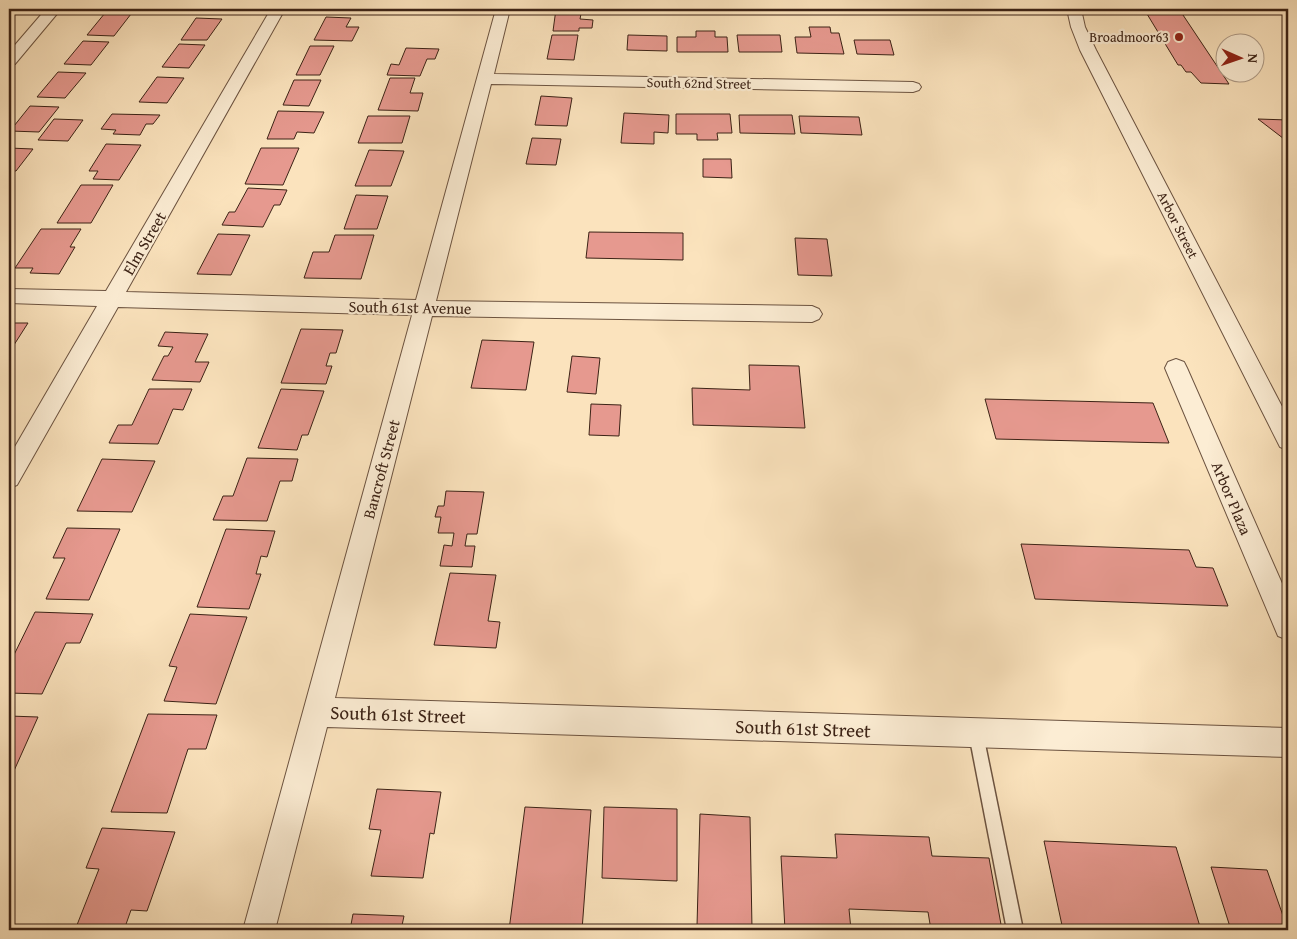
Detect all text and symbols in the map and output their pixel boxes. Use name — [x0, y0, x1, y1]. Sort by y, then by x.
place label: Broadmoor63 — [1089, 27, 1169, 47]
marker: Broadmoor63 — [1173, 31, 1185, 43]
north arrow — [1214, 32, 1264, 82]
text: N — [1243, 53, 1263, 64]
street label: South 62nd Street — [646, 72, 752, 94]
street label: Arbor Street — [1153, 188, 1203, 262]
street label: Elm Street — [116, 207, 172, 279]
street label: South 61st Avenue — [348, 294, 472, 320]
street label: Bancroft Street — [356, 416, 406, 521]
street label: Arbor Plaza — [1206, 457, 1258, 539]
street label: South 61st Street — [330, 698, 467, 730]
street label: South 61st Street — [735, 712, 872, 744]

